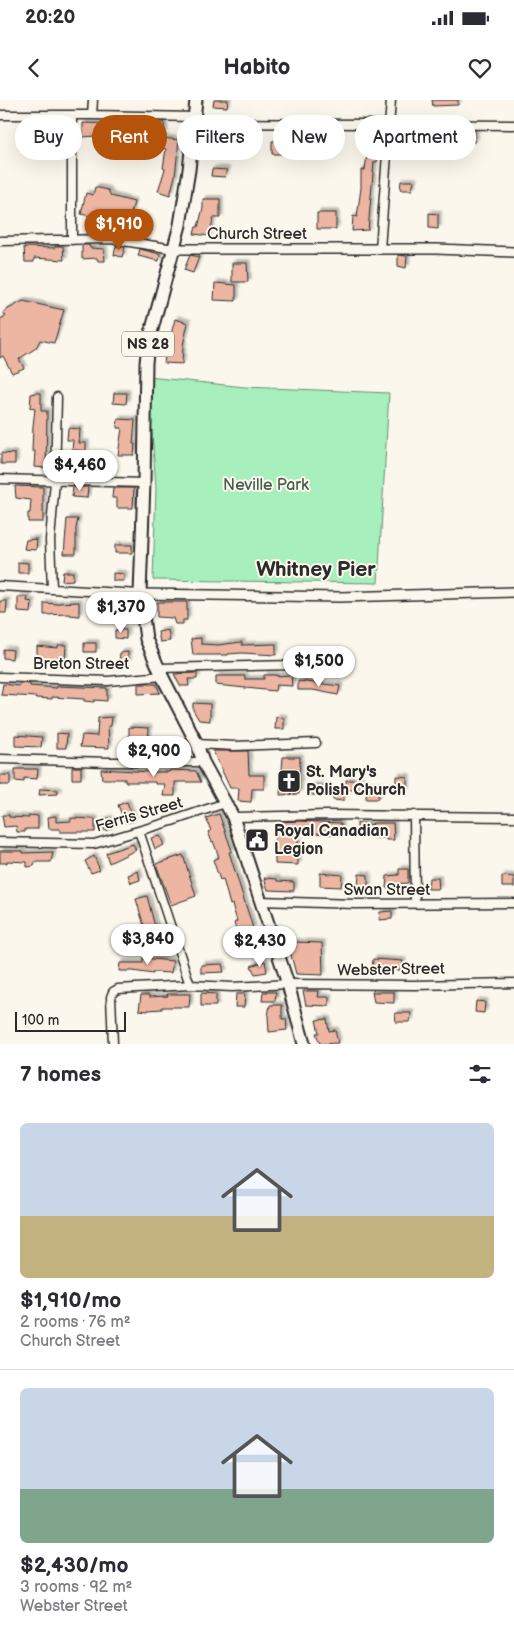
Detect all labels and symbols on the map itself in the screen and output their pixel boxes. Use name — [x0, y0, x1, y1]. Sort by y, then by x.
pin: $1,910 — [78, 208, 160, 251]
street label: Church Street — [207, 225, 307, 244]
road number: NS 28 — [122, 332, 174, 356]
pin: $4,460 — [39, 450, 121, 492]
park label: Neville Park — [223, 476, 309, 495]
district label: Whitney Pier — [256, 557, 376, 582]
pin: $1,370 — [80, 592, 162, 634]
pin: $1,500 — [278, 646, 360, 688]
street label: Breton Street — [33, 655, 129, 674]
pin: $2,900 — [113, 736, 195, 778]
place label: St. Mary's Polish Church — [306, 763, 406, 800]
church icon: St. Mary's Polish Church — [276, 768, 302, 794]
street label: Ferris Street — [93, 793, 185, 836]
place label: Royal Canadian Legion — [274, 822, 389, 859]
public building icon: Royal Canadian Legion — [244, 827, 270, 853]
street label: Swan Street — [344, 881, 430, 900]
pin: $3,840 — [107, 924, 189, 966]
pin: $2,430 — [219, 926, 301, 968]
street label: Webster Street — [337, 960, 445, 980]
scale bar — [15, 1009, 126, 1032]

